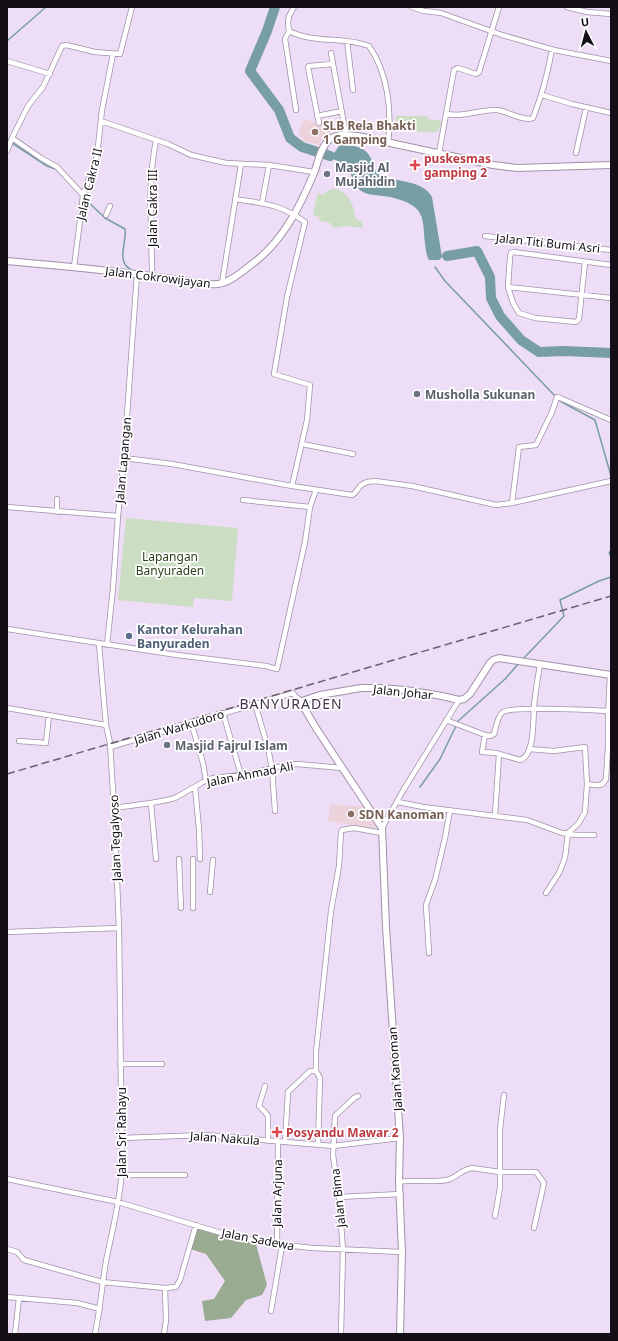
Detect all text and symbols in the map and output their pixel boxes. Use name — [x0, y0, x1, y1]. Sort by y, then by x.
north arrow — [566, 12, 606, 52]
text: U — [580, 14, 590, 29]
place label: SLB Rela Bhakti 1 Gamping — [323, 117, 416, 148]
marker: SLB Rela Bhakti 1 Gamping — [310, 127, 320, 137]
street label: Jalan Cakra II — [72, 146, 106, 223]
place label: puskesmas gamping 2 — [424, 150, 491, 181]
place label: Masjid Al Mujahidin — [335, 159, 395, 190]
marker: puskesmas gamping 2 — [409, 159, 421, 171]
street label: Jalan Cakra III — [144, 169, 161, 248]
marker: Masjid Al Mujahidin — [322, 169, 332, 179]
street label: Jalan Titi Bumi Asri — [494, 229, 601, 257]
street label: Jalan Cokrowijayan — [103, 262, 212, 292]
place label: Musholla Sukunan — [425, 386, 535, 403]
marker: Musholla Sukunan — [412, 389, 422, 399]
street label: Jalan Lapangan — [111, 416, 135, 505]
park label: Lapangan Banyuraden — [136, 548, 204, 579]
place label: Kantor Kelurahan Banyuraden — [137, 621, 243, 652]
marker: Kantor Kelurahan Banyuraden — [124, 631, 134, 641]
street label: Jalan Johar — [371, 680, 434, 704]
district label: BANYURADEN — [239, 694, 343, 713]
street label: Jalan Warkudoro — [131, 705, 226, 749]
place label: Masjid Fajrul Islam — [175, 737, 288, 754]
marker: Masjid Fajrul Islam — [162, 740, 172, 750]
street label: Jalan Ahmad Ali — [204, 757, 295, 791]
street label: Jalan Tegalyoso — [105, 794, 125, 883]
place label: SDN Kanoman — [359, 806, 444, 823]
marker: SDN Kanoman — [346, 809, 356, 819]
street label: Jalan Kanoman — [384, 1026, 406, 1113]
street label: Jalan Sri Rahayu — [113, 1087, 130, 1178]
place label: Posyandu Mawar 2 — [286, 1124, 399, 1141]
marker: Posyandu Mawar 2 — [271, 1126, 283, 1138]
street label: Jalan Nakula — [189, 1127, 260, 1149]
street label: Jalan Arjuna — [268, 1159, 286, 1228]
street label: Jalan Bima — [326, 1168, 350, 1229]
street label: Jalan Sadewa — [219, 1223, 296, 1254]

